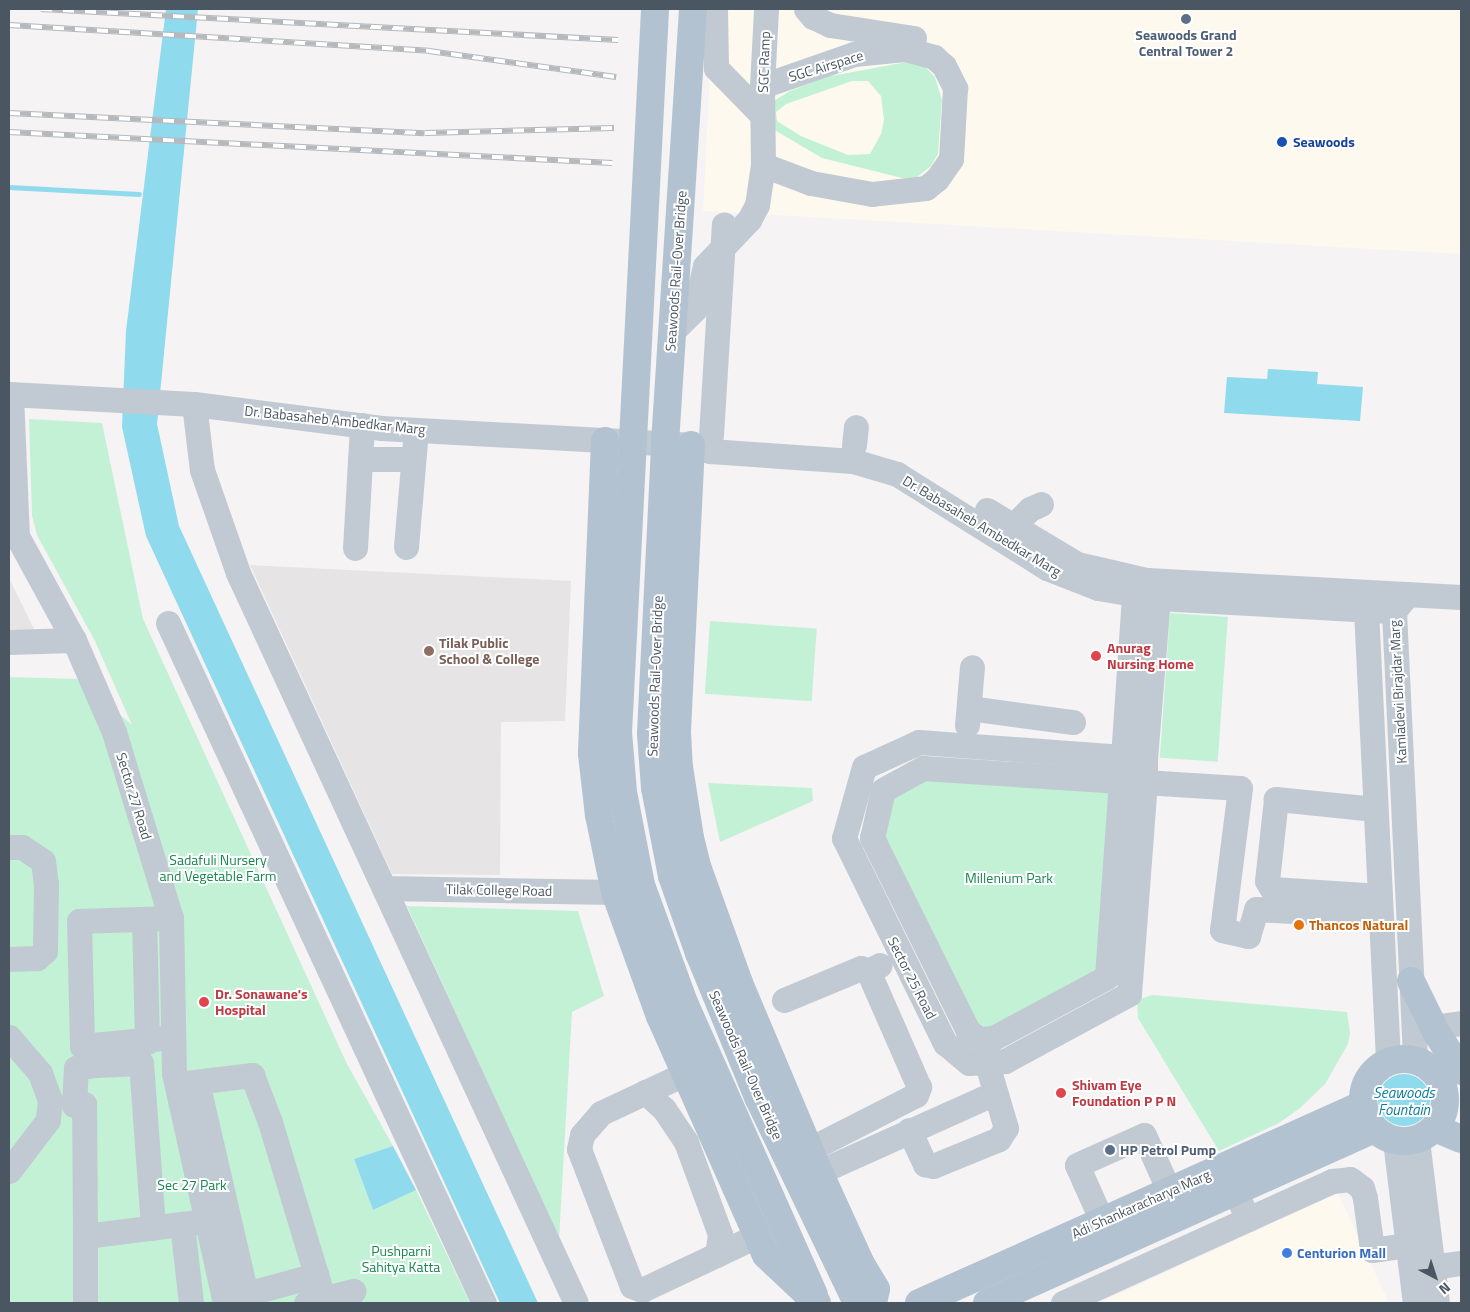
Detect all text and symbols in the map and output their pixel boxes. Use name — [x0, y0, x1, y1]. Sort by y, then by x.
marker: Seawoods Grand Central Tower 2 — [1180, 13, 1192, 25]
place label: Seawoods Grand Central Tower 2 — [1135, 27, 1237, 59]
street label: SGC Ramp — [755, 31, 773, 93]
street label: SGC Airspace — [787, 47, 865, 85]
place label: Seawoods — [1293, 134, 1355, 150]
marker: Seawoods — [1275, 135, 1289, 149]
street label: Seawoods Rail-Over Bridge — [662, 190, 690, 352]
street label: Dr. Babasaheb Ambedkar Marg — [244, 402, 426, 438]
street label: Dr. Babasaheb Ambedkar Marg — [900, 472, 1064, 580]
street label: Seawoods Rail-Over Bridge — [644, 595, 666, 757]
street label: Kamladevi Birajdar Marg — [1386, 620, 1410, 764]
place label: Tilak Public School & College — [439, 635, 540, 668]
place label: Anurag Nursing Home — [1107, 640, 1194, 672]
marker: Tilak Public School & College — [423, 645, 435, 657]
marker: Anurag Nursing Home — [1089, 649, 1103, 663]
street label: Sector 27 Road — [113, 750, 155, 842]
park label: Sadafuli Nursery and Vegetable Farm — [159, 852, 277, 884]
park label: Millenium Park — [965, 870, 1053, 886]
street label: Tilak College Road — [446, 881, 552, 899]
place label: Thancos Natural — [1309, 917, 1408, 933]
marker: Thancos Natural — [1293, 919, 1305, 931]
street label: Sector 25 Road — [884, 934, 940, 1022]
place label: Dr. Sonawane's Hospital — [215, 986, 308, 1019]
street label: Seawoods Rail-Over Bridge — [706, 988, 786, 1142]
marker: Dr. Sonawane's Hospital — [197, 995, 211, 1009]
place label: Shivam Eye Foundation P P N — [1072, 1077, 1176, 1110]
water label: Seawoods Fountain — [1373, 1083, 1435, 1118]
marker: Shivam Eye Foundation P P N — [1054, 1086, 1068, 1100]
place label: HP Petrol Pump — [1120, 1142, 1216, 1158]
marker: HP Petrol Pump — [1104, 1144, 1116, 1156]
street label: Adi Shankaracharya Marg — [1069, 1166, 1213, 1242]
park label: Sec 27 Park — [157, 1177, 227, 1193]
park label: Pushparni Sahitya Katta — [362, 1243, 440, 1276]
place label: Centurion Mall — [1297, 1245, 1386, 1261]
marker: Centurion Mall — [1281, 1247, 1293, 1259]
north arrow — [1410, 1252, 1460, 1302]
text: N — [1435, 1278, 1455, 1300]

